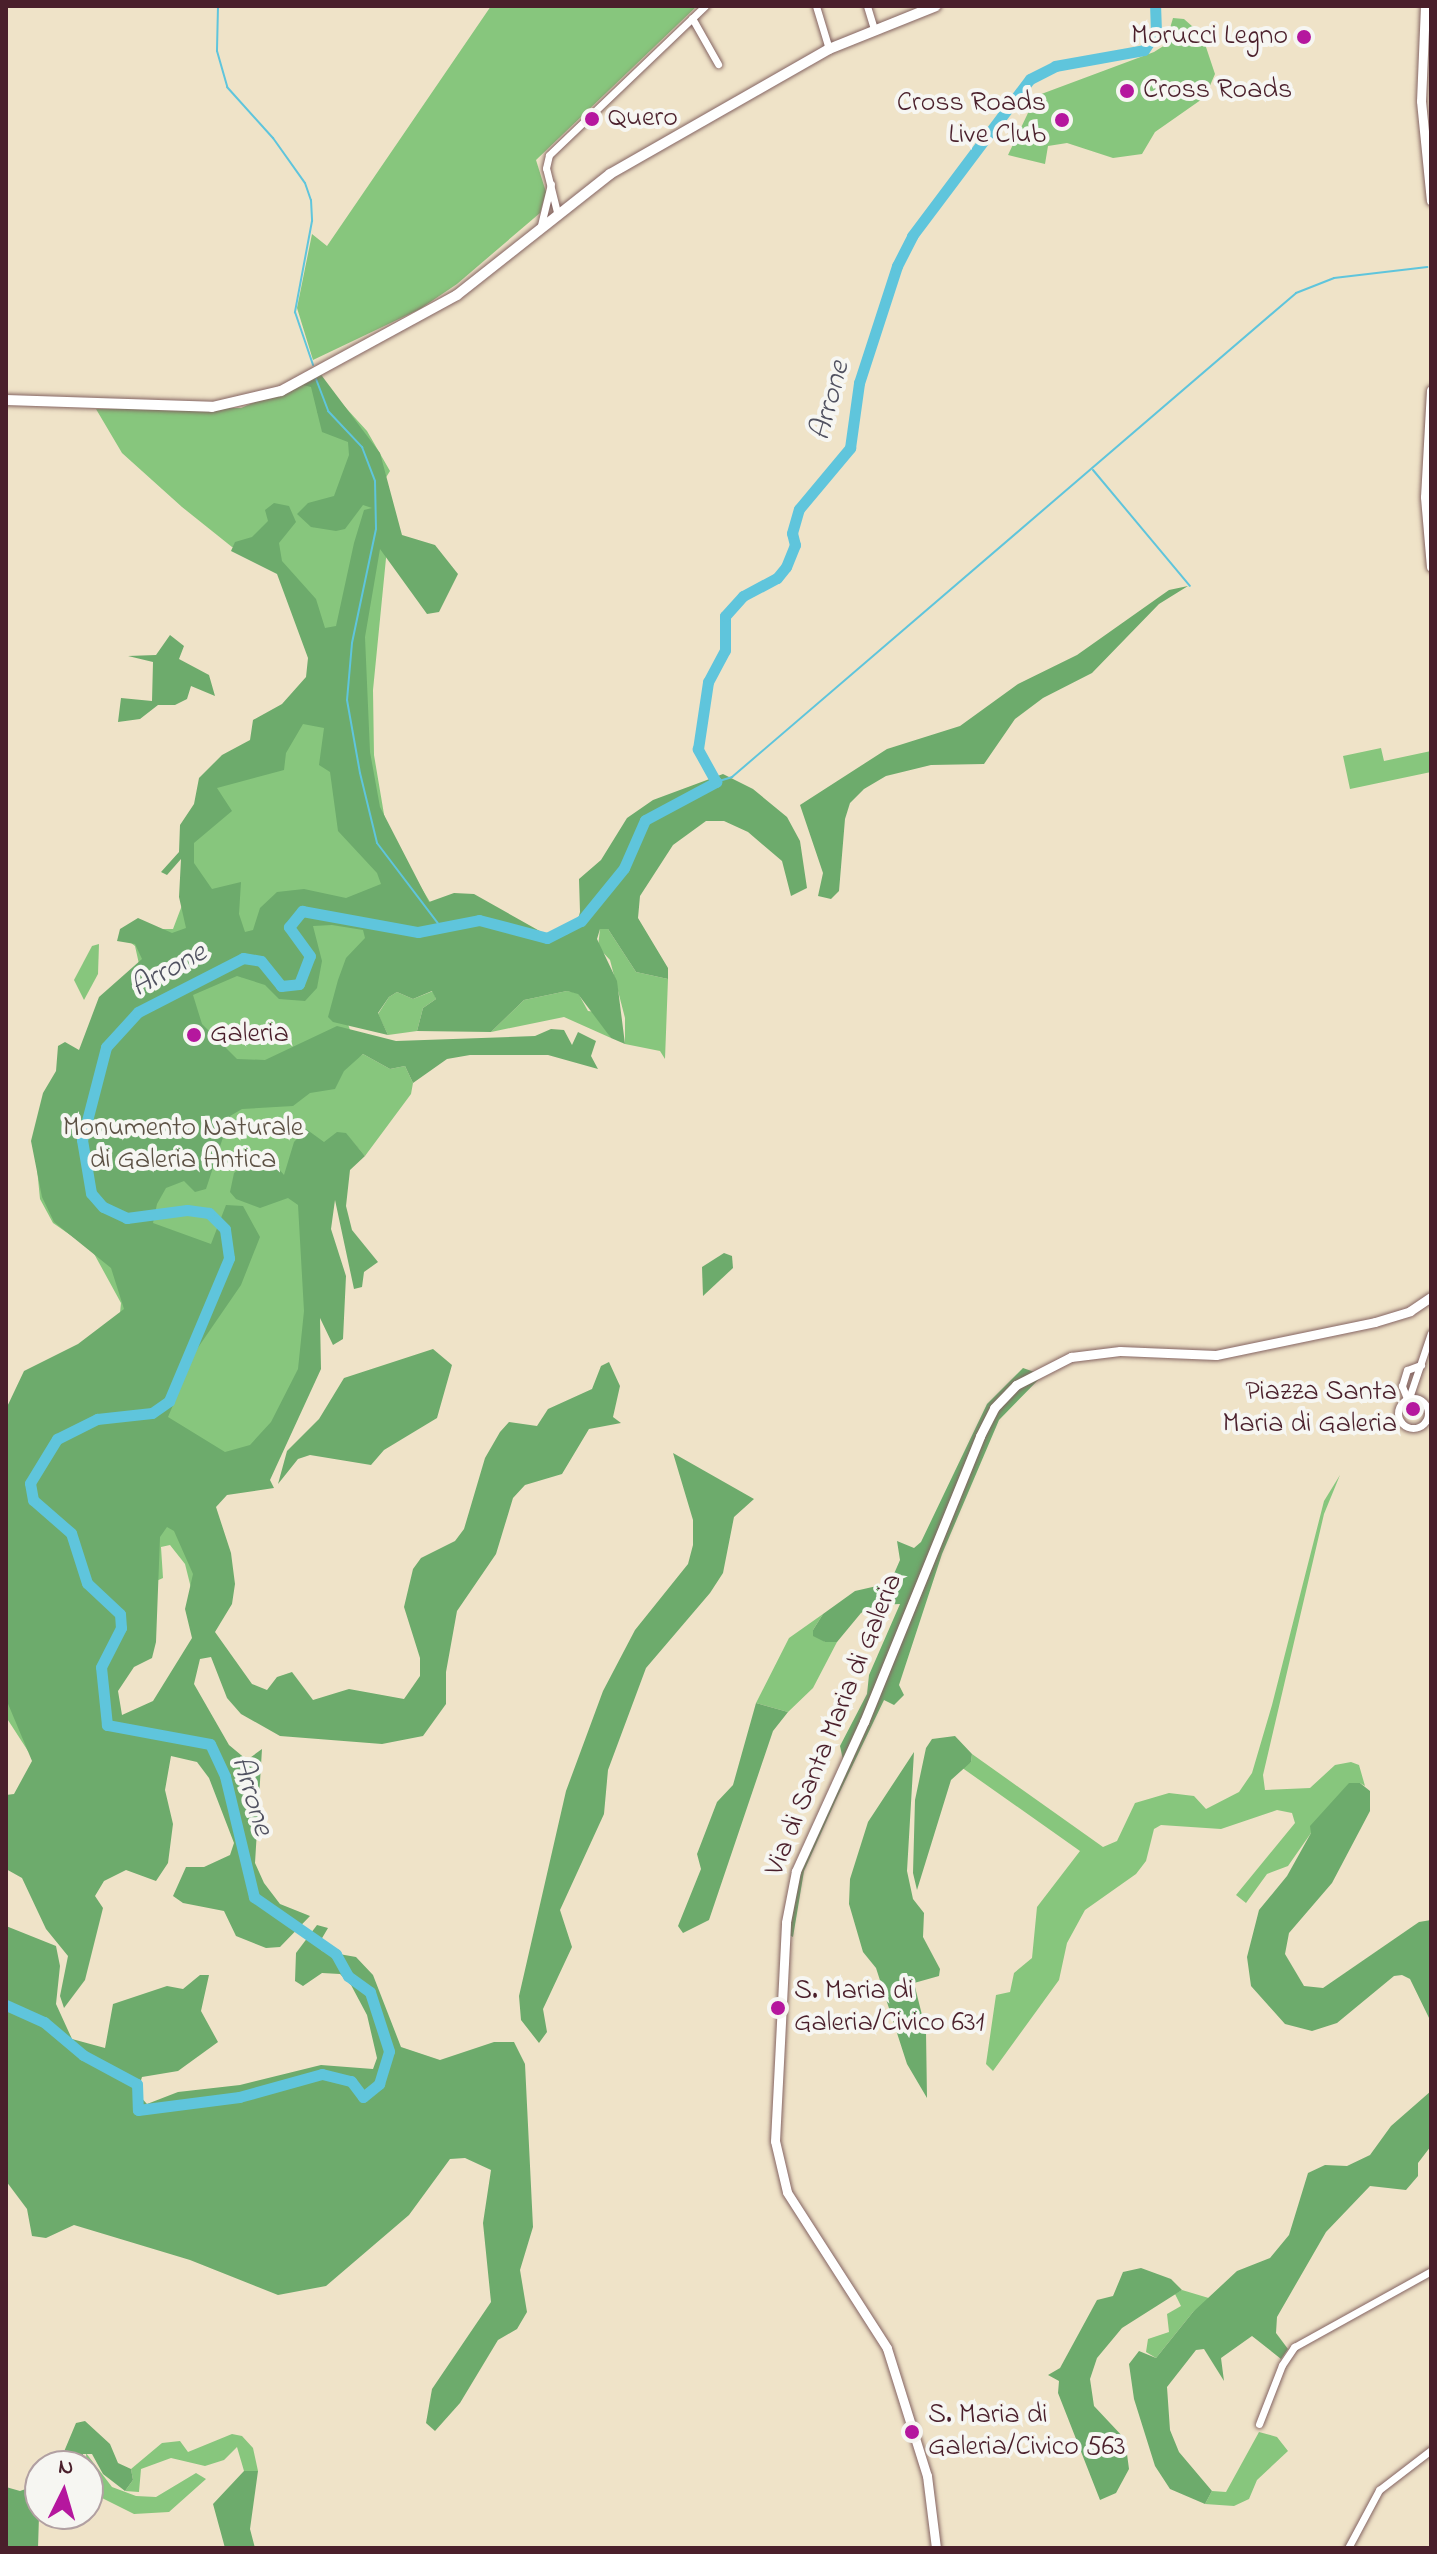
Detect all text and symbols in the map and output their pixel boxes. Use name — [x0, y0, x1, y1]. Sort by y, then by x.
place label: Morucci Legno — [1131, 20, 1288, 54]
marker: Morucci Legno — [1295, 28, 1313, 46]
place label: Cross Roads — [1143, 74, 1292, 108]
marker: Cross Roads — [1118, 82, 1136, 100]
place label: Cross Roads Live Club — [897, 87, 1046, 153]
place label: Quero — [608, 102, 678, 136]
marker: Quero — [583, 110, 601, 128]
marker: Cross Roads Live Club — [1053, 111, 1071, 129]
water label: Arrone — [803, 357, 859, 445]
water label: Arrone — [125, 936, 213, 1006]
place label: Galeria — [210, 1018, 289, 1052]
marker: Galeria — [185, 1026, 203, 1044]
park label: Monumento Naturale di Galeria Antica — [63, 1112, 303, 1178]
place label: Piazza Santa Maria di Galeria — [1223, 1376, 1397, 1442]
marker: Piazza Santa Maria di Galeria — [1404, 1400, 1422, 1418]
street label: Via di Santa Maria di Galeria — [759, 1569, 911, 1881]
water label: Arrone — [222, 1752, 280, 1840]
place label: S. Maria di Galeria/Civico 631 — [794, 1975, 984, 2041]
marker: S. Maria di Galeria/Civico 631 — [769, 1999, 787, 2017]
place label: S. Maria di Galeria/Civico 563 — [928, 2399, 1126, 2465]
marker: S. Maria di Galeria/Civico 563 — [903, 2423, 921, 2441]
north arrow — [24, 2450, 104, 2530]
text: N — [57, 2451, 75, 2485]

